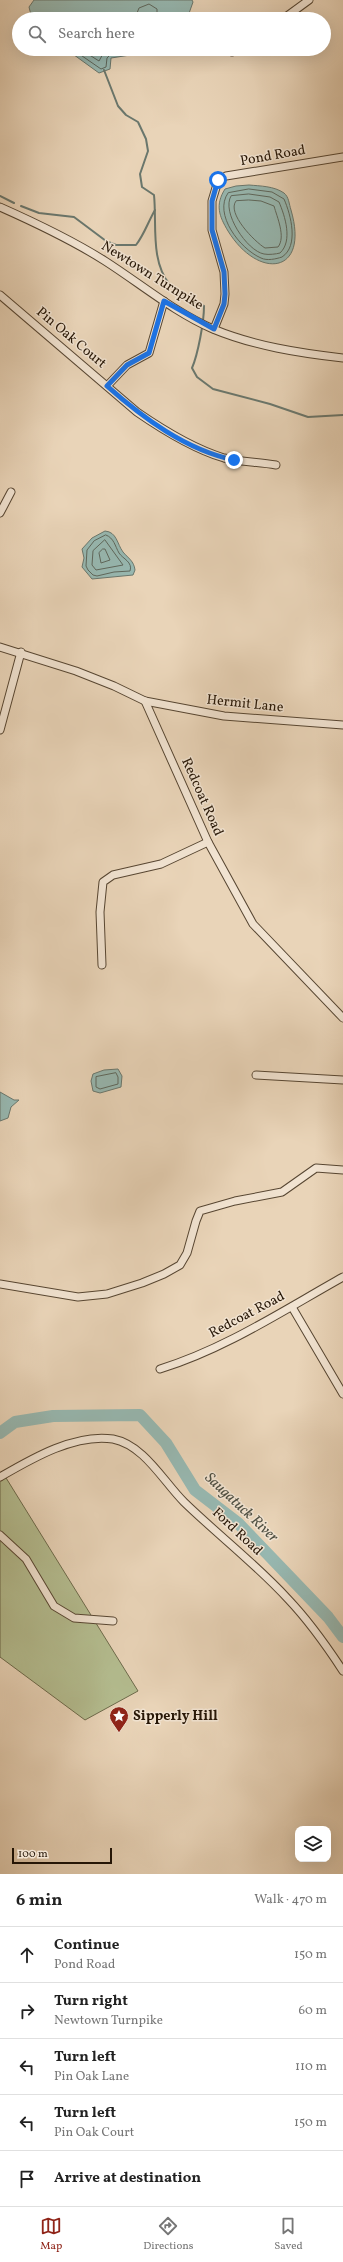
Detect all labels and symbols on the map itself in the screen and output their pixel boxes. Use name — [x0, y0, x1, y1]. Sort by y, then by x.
street label: Pond Road — [239, 141, 307, 171]
route start — [209, 171, 227, 189]
street label: Newtown Turnpike — [97, 237, 207, 315]
street label: Pin Oak Court — [32, 303, 110, 373]
route end — [225, 451, 243, 469]
street label: Hermit Lane — [206, 691, 285, 718]
street label: Redcoat Road — [176, 755, 228, 839]
street label: Redcoat Road — [206, 1287, 288, 1343]
water label: Saugatuck River — [200, 1468, 283, 1548]
street label: Ford Road — [208, 1504, 267, 1560]
place icon: Sipperly Hill — [108, 1705, 130, 1733]
place label: Sipperly Hill — [133, 1707, 218, 1726]
scale bar — [12, 1846, 112, 1865]

